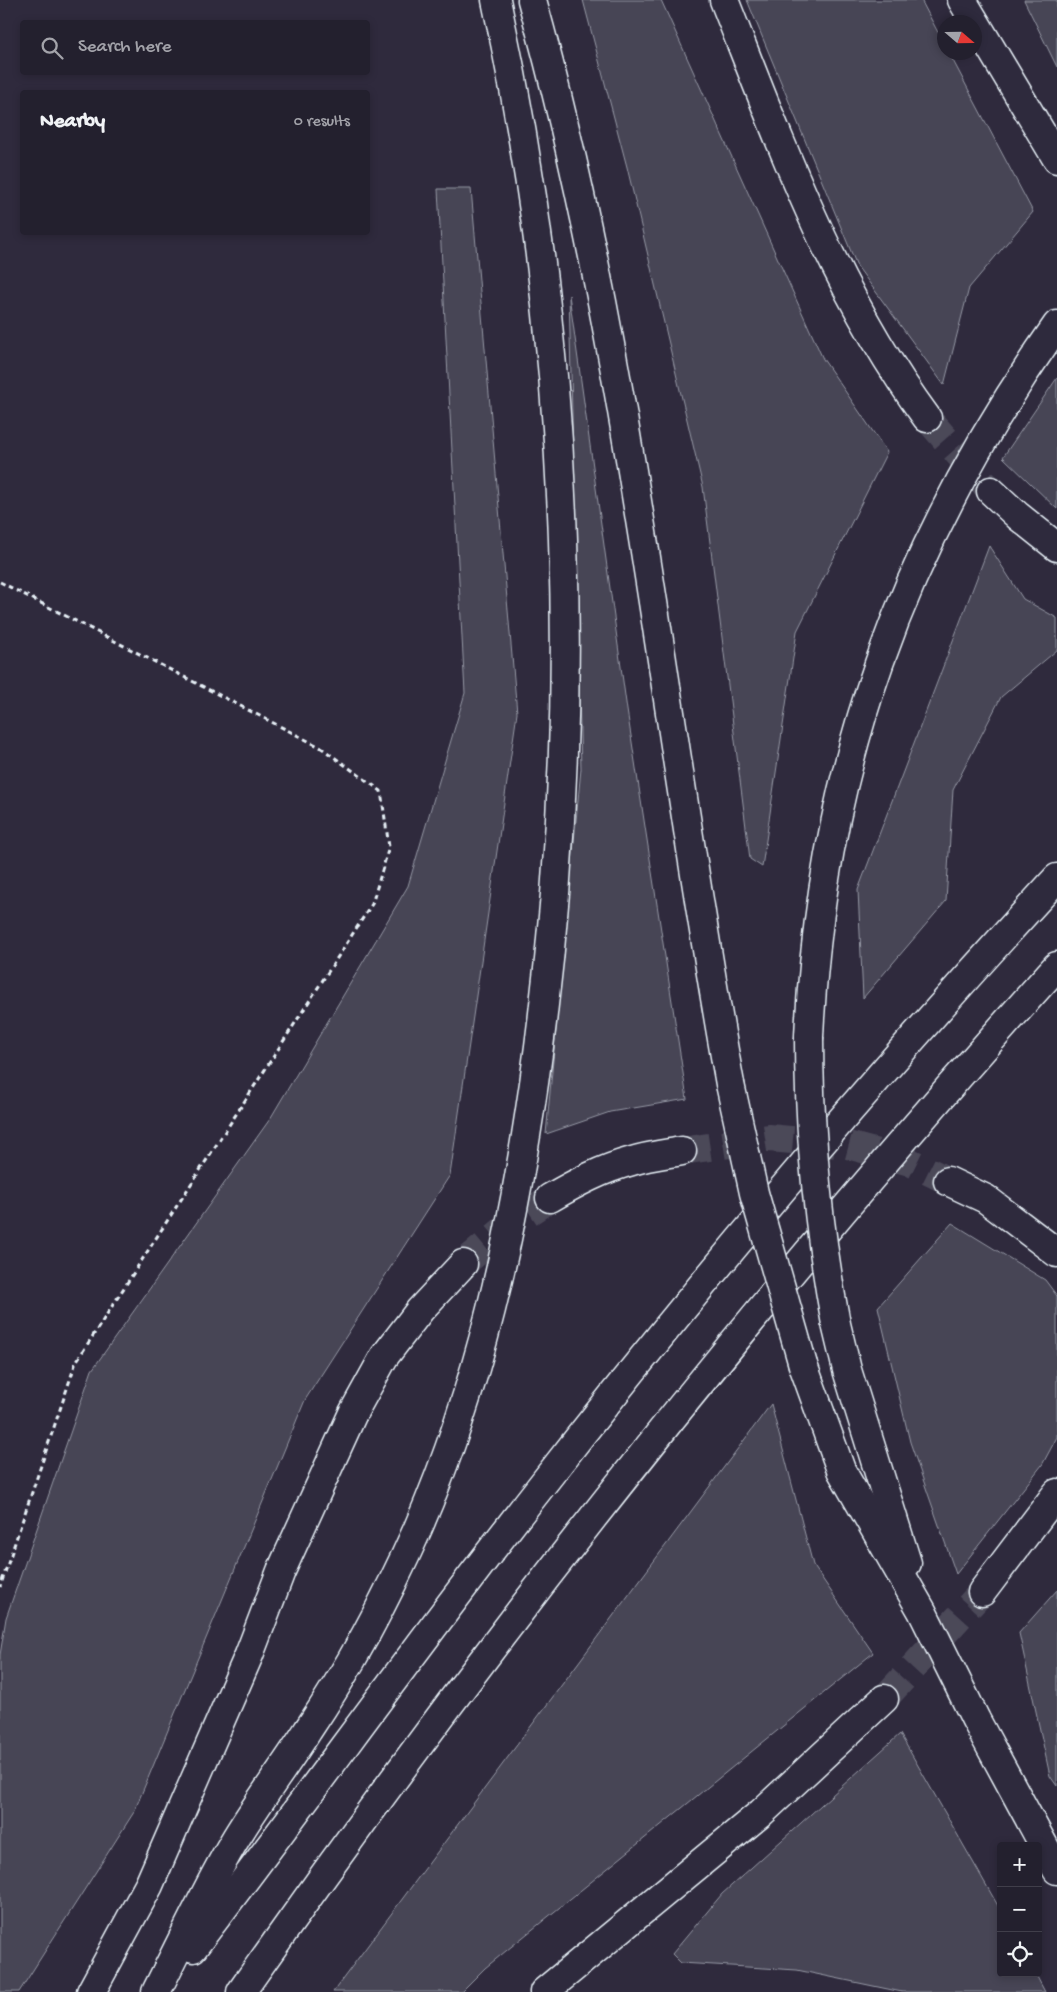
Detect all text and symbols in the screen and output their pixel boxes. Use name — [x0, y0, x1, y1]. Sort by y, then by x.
north arrow — [937, 15, 982, 60]
search box — [20, 20, 370, 75]
icon: search — [38, 34, 66, 62]
text: Search here — [78, 36, 172, 59]
text: Nearby — [40, 110, 105, 135]
text: 0 results — [294, 113, 350, 132]
map controls — [997, 1842, 1042, 1977]
button: + — [997, 1842, 1042, 1887]
button: − — [997, 1887, 1042, 1932]
button: locate — [997, 1932, 1042, 1977]

